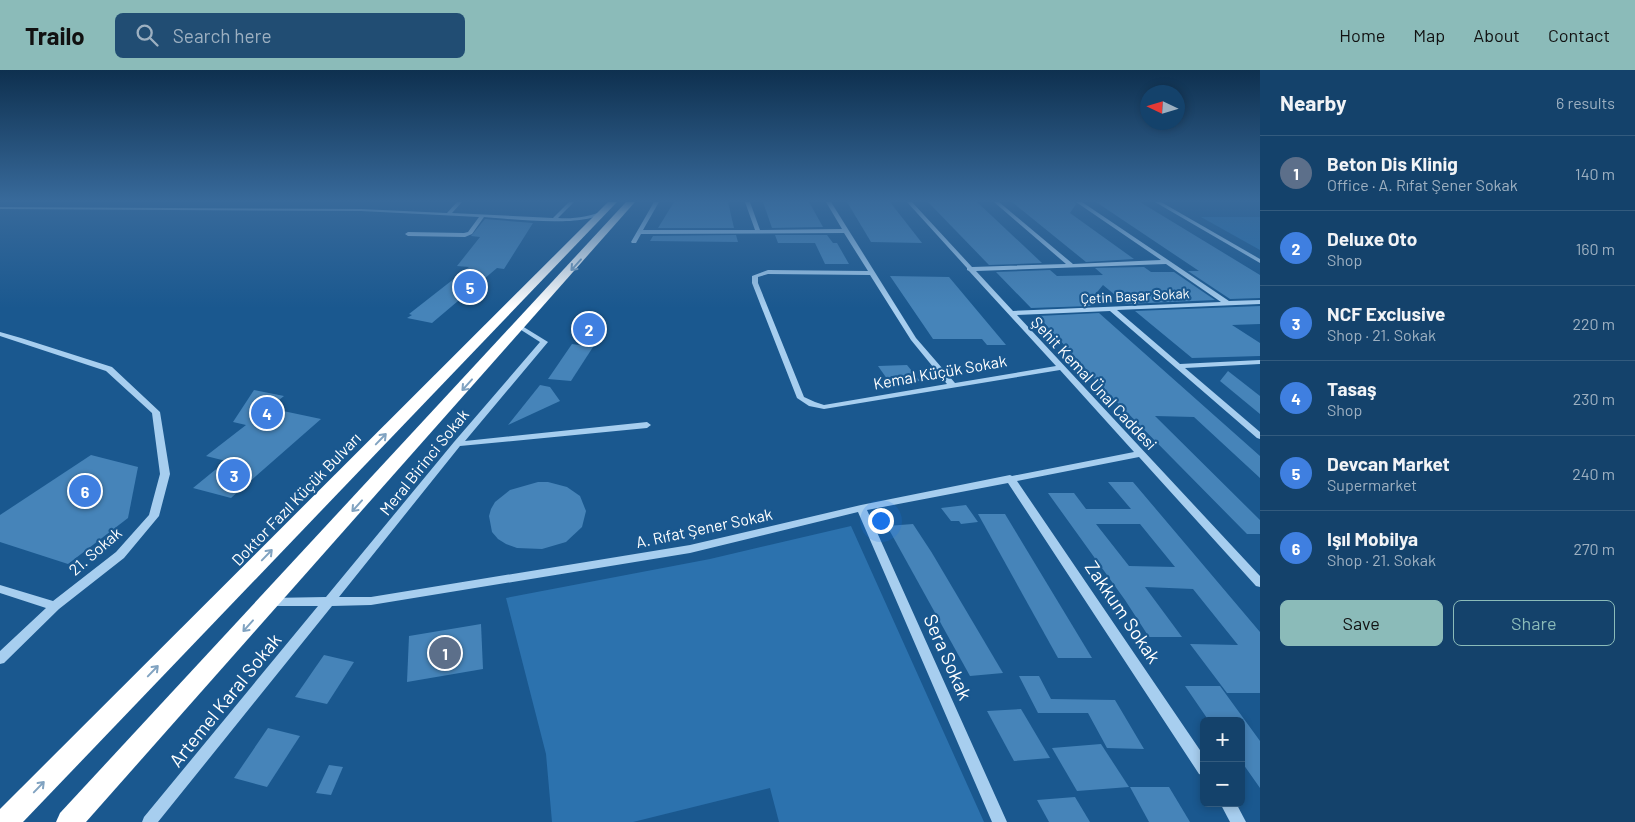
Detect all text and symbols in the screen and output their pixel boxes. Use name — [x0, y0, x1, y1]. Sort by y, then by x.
search box — [115, 13, 465, 58]
text: Trailo — [25, 21, 85, 50]
icon: search — [133, 21, 161, 49]
text: Search here — [173, 24, 272, 47]
text: Home — [1339, 24, 1385, 46]
text: Map — [1413, 24, 1445, 46]
text: About — [1473, 24, 1520, 46]
text: Contact — [1548, 24, 1610, 46]
north arrow — [1140, 85, 1185, 130]
text: Nearby — [1280, 90, 1346, 115]
text: 6 results — [1556, 93, 1615, 112]
text: Beton Dis Klinig — [1327, 152, 1458, 175]
text: 1 — [1293, 164, 1299, 183]
text: 140 m — [1575, 164, 1615, 183]
text: Office · A. Rıfat Şener Sokak — [1327, 175, 1518, 194]
text: Deluxe Oto — [1327, 227, 1417, 250]
text: 2 — [1292, 239, 1300, 258]
text: 160 m — [1576, 239, 1615, 258]
text: Shop — [1327, 250, 1362, 269]
one-way arrow — [570, 259, 582, 272]
pin: 5 — [454, 268, 486, 306]
street label: Çetin Başar Sokak — [1080, 284, 1190, 307]
text: NCF Exclusive — [1327, 302, 1445, 325]
pin: 2 — [573, 310, 605, 348]
street label: Şehit Kemal Ünal Caddesi — [1028, 312, 1161, 453]
text: 3 — [1292, 314, 1300, 333]
text: 220 m — [1572, 314, 1615, 333]
text: Shop · 21. Sokak — [1327, 325, 1436, 344]
street label: Kemal Küçük Sokak — [872, 350, 1008, 393]
text: Tasaş — [1327, 377, 1377, 400]
one-way arrow — [461, 379, 473, 392]
text: 4 — [1291, 389, 1301, 408]
text: 230 m — [1573, 389, 1615, 408]
pin: 4 — [251, 394, 283, 432]
text: Shop — [1327, 400, 1362, 419]
street label: Meral Birinci Sokak — [375, 405, 472, 519]
street label: Doktor Fazıl Küçük Bulvarı — [227, 428, 364, 569]
one-way arrow — [375, 433, 387, 446]
text: Devcan Market — [1327, 452, 1450, 475]
pin: 3 — [218, 456, 250, 494]
text: 5 — [1292, 464, 1300, 483]
text: 240 m — [1572, 464, 1615, 483]
pin: 6 — [69, 472, 101, 510]
text: Supermarket — [1327, 475, 1417, 494]
one-way arrow — [351, 499, 363, 512]
street label: A. Rıfat Şener Sokak — [634, 504, 774, 551]
your location — [868, 508, 894, 534]
street label: 21. Sokak — [64, 523, 125, 579]
text: Işıl Mobilya — [1327, 527, 1418, 550]
text: 6 — [1292, 539, 1300, 558]
text: 270 m — [1573, 539, 1615, 558]
one-way arrow — [261, 549, 273, 562]
text: Shop · 21. Sokak — [1327, 550, 1436, 569]
street label: Zakkum Sokak — [1081, 556, 1166, 667]
button: Save — [1280, 600, 1443, 646]
button: Share — [1453, 600, 1615, 646]
street label: Sera Sokak — [919, 610, 978, 703]
one-way arrow — [242, 619, 254, 632]
street label: Artemel Karal Sokak — [164, 628, 286, 771]
pin: 1 — [429, 634, 461, 672]
one-way arrow — [147, 665, 159, 678]
map controls — [1200, 717, 1245, 807]
button: + — [1200, 717, 1245, 762]
button: − — [1200, 762, 1245, 807]
one-way arrow — [33, 781, 46, 793]

